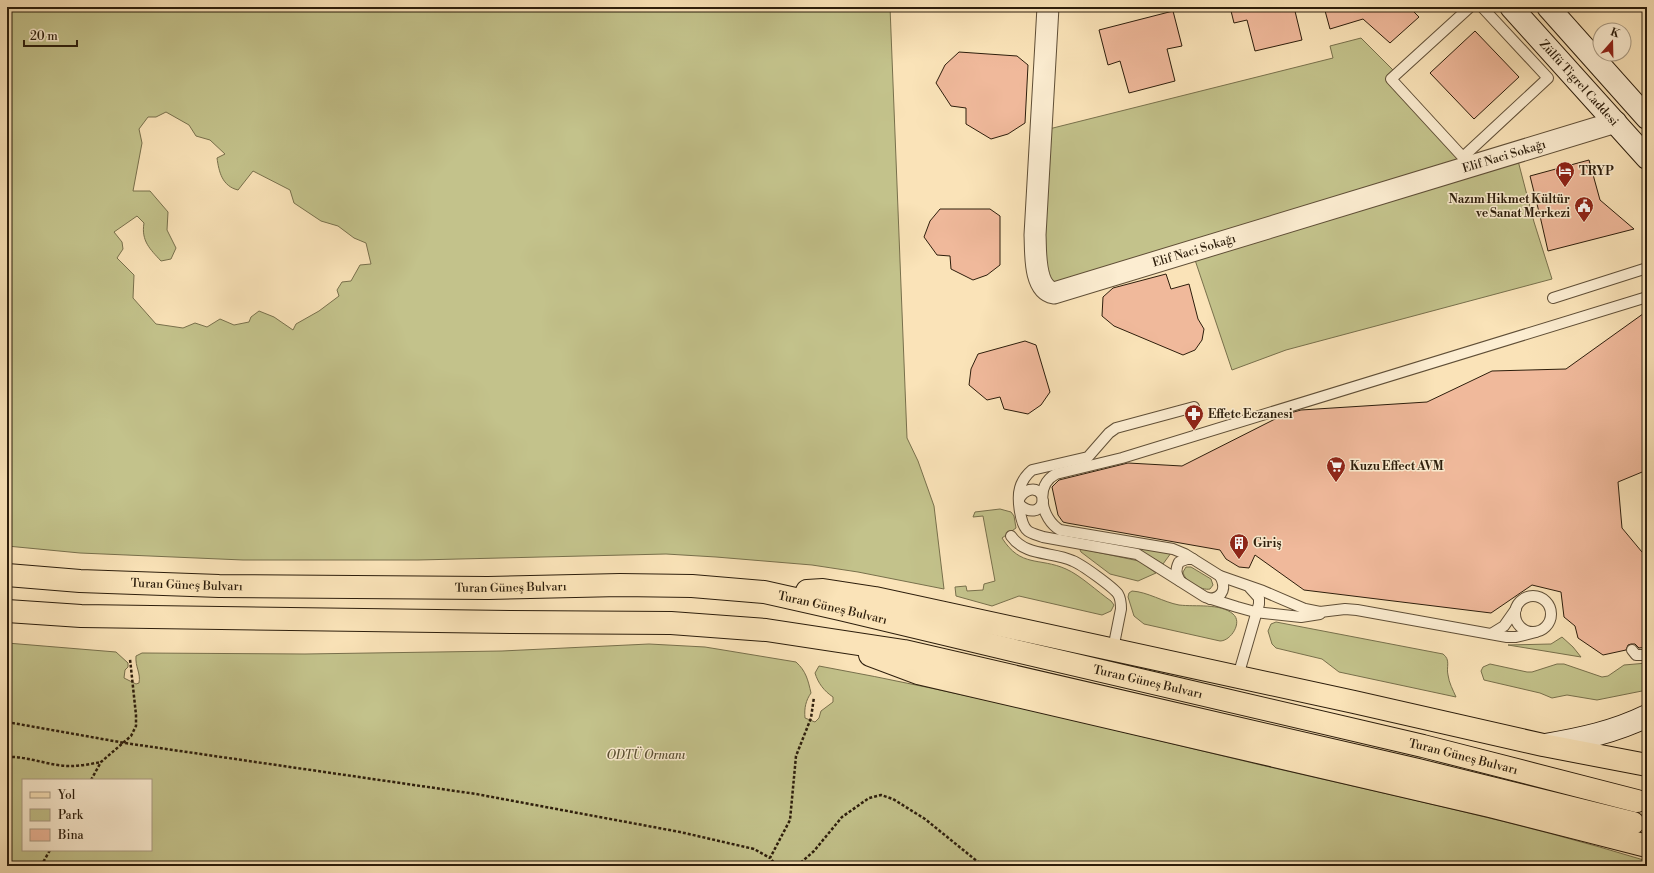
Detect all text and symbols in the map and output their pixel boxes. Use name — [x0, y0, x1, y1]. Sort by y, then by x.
scale bar — [24, 22, 77, 48]
north arrow — [1592, 22, 1632, 62]
text: K — [1608, 25, 1623, 42]
text: 20 m — [30, 29, 58, 44]
street label: Zülfü Tigrel Caddesi — [1536, 37, 1622, 130]
street label: Elif Naci Sokağı — [1461, 137, 1548, 176]
hotel icon: TRYP — [1554, 160, 1576, 188]
place label: TRYP — [1579, 164, 1614, 179]
place label: Nazım Hikmet Kültür ve Sanat Merkezi — [1448, 192, 1570, 221]
public building icon: Nazım Hikmet Kültür ve Sanat Merkezi — [1573, 195, 1595, 223]
street label: Elif Naci Sokağı — [1151, 231, 1238, 271]
pharmacy icon: Effetc Eczanesi — [1183, 403, 1205, 431]
place label: Effetc Eczanesi — [1208, 407, 1293, 422]
supermarket icon: Kuzu Effect AVM — [1325, 455, 1347, 483]
place label: Kuzu Effect AVM — [1350, 459, 1444, 474]
building icon: Giriş — [1228, 532, 1250, 560]
place label: Giriş — [1253, 536, 1282, 551]
street label: Turan Güneş Bulvarı — [130, 576, 243, 594]
street label: Turan Güneş Bulvarı — [455, 579, 567, 596]
street label: Turan Güneş Bulvarı — [776, 588, 889, 628]
street label: Turan Güneş Bulvarı — [1092, 662, 1204, 702]
street label: Turan Güneş Bulvarı — [1407, 736, 1519, 778]
park label: ODTÜ Ormanı — [607, 746, 686, 763]
legend — [22, 779, 152, 851]
text: Yol — [57, 788, 76, 803]
text: Park — [58, 808, 84, 823]
text: Bina — [57, 828, 85, 843]

